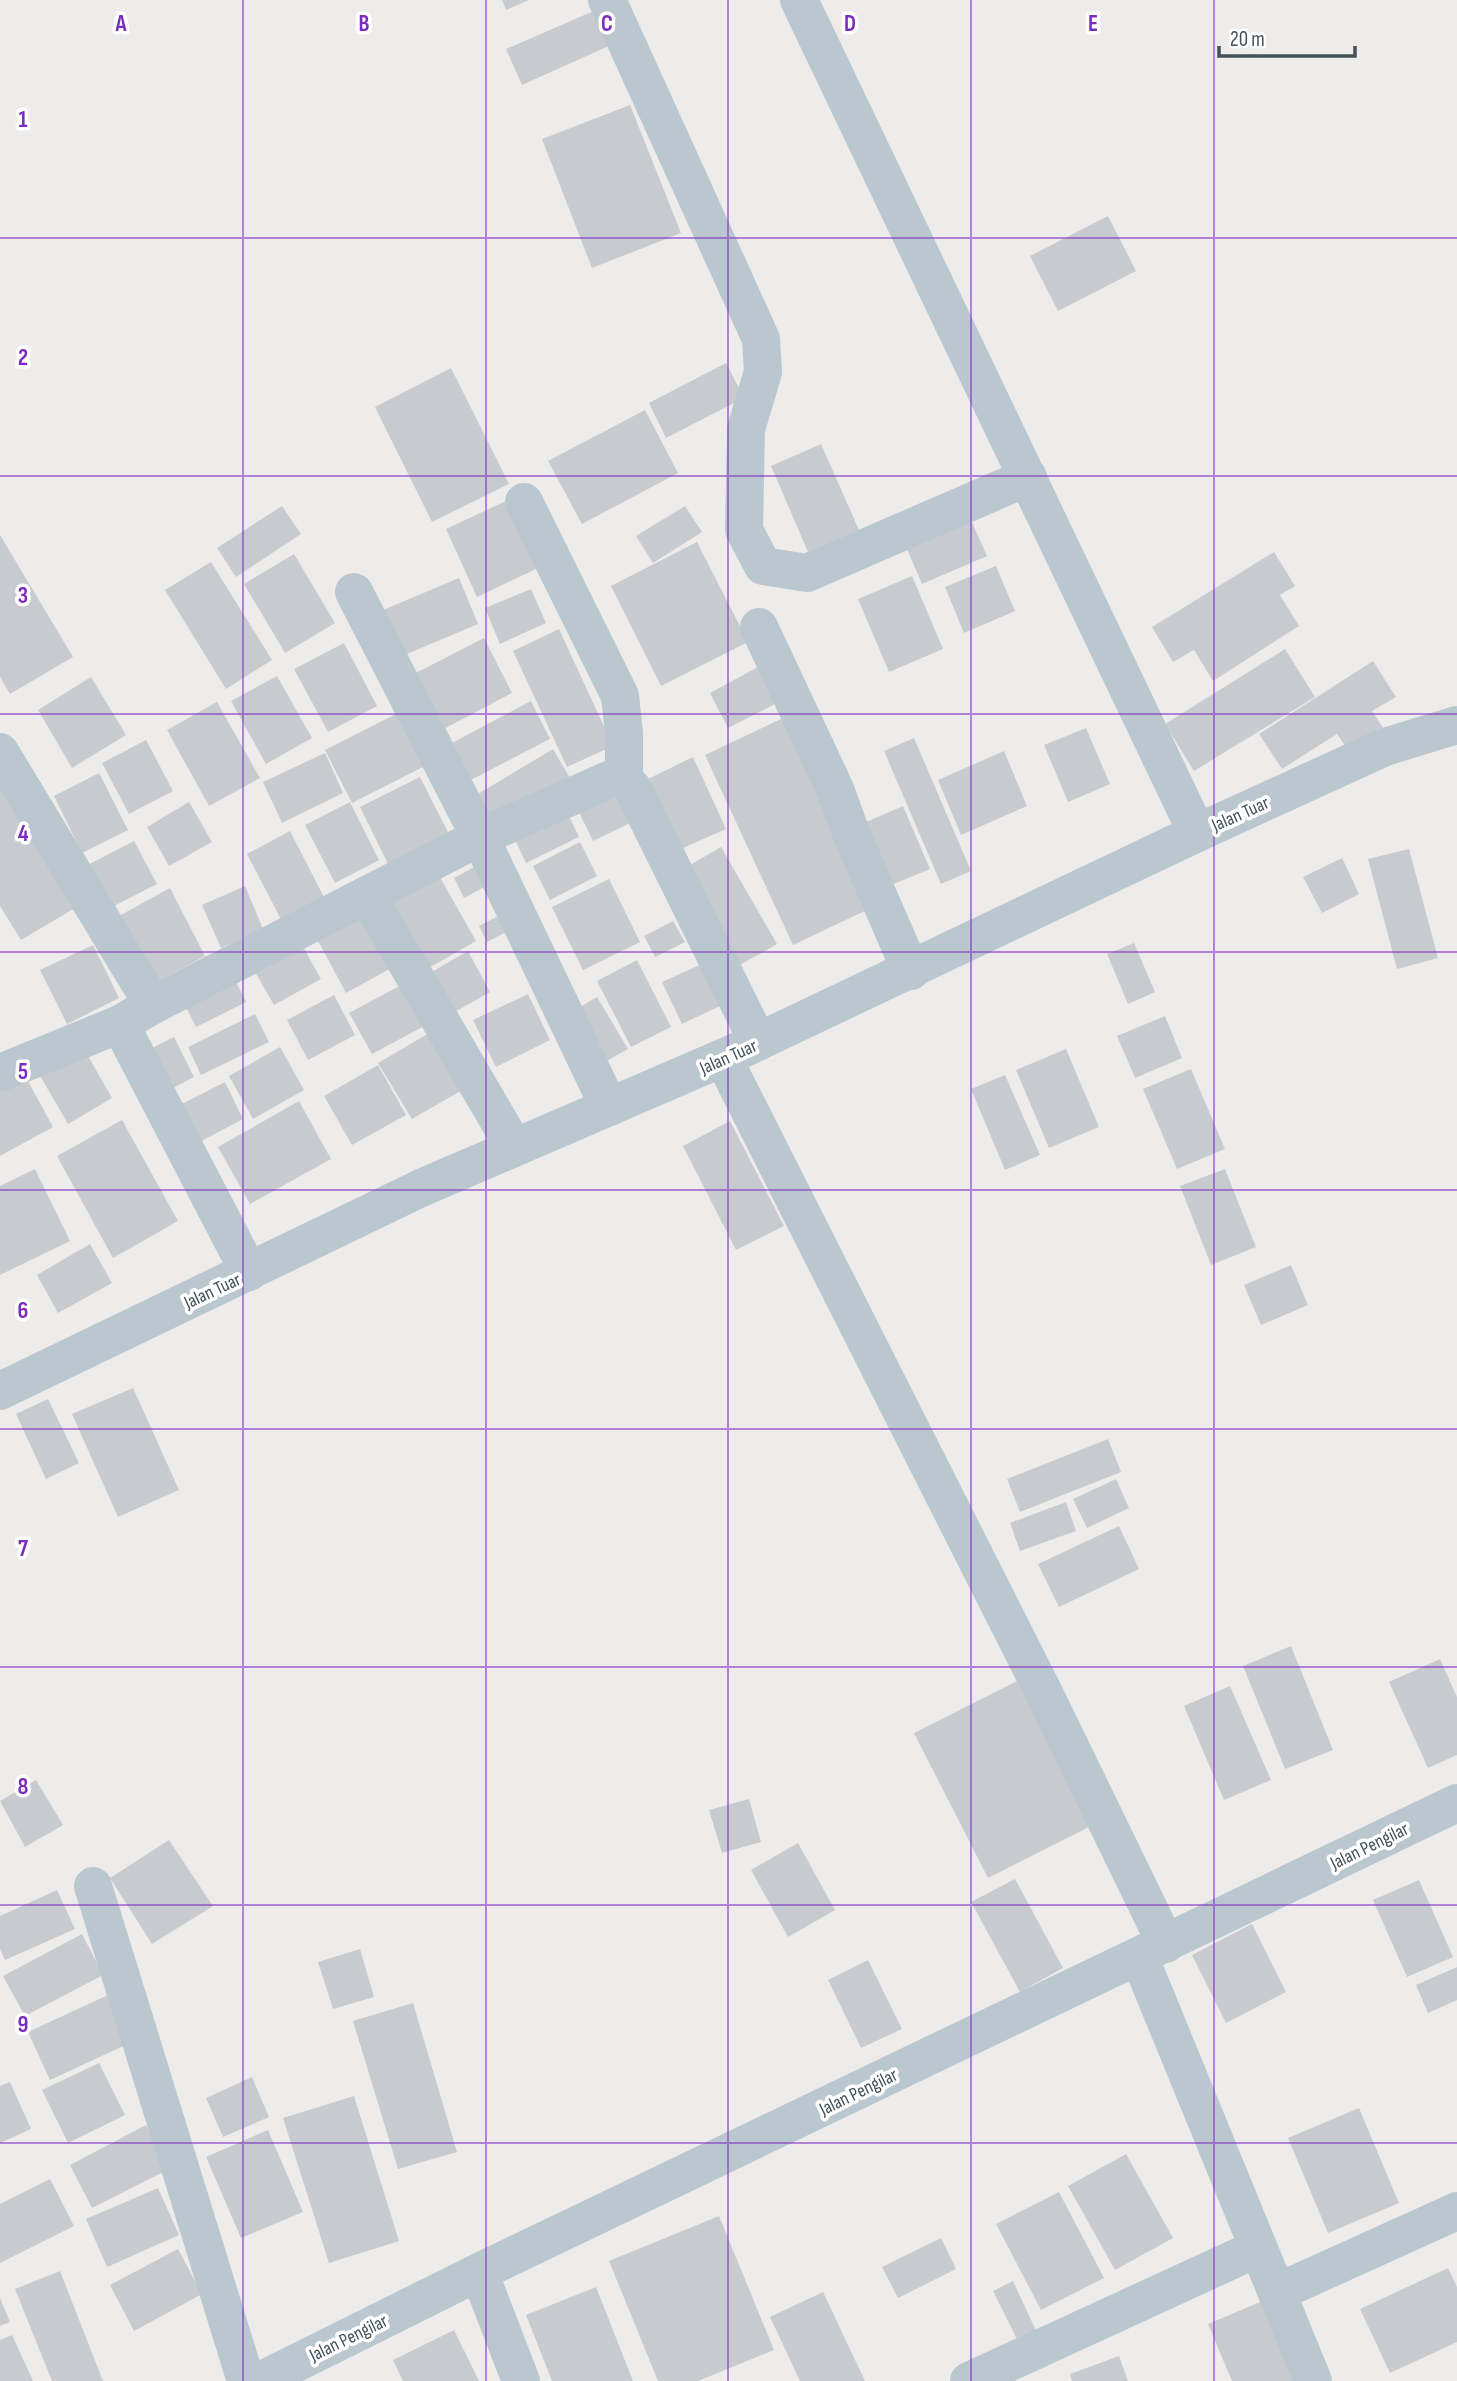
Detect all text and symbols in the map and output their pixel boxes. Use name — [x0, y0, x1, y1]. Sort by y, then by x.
text: A — [115, 10, 128, 38]
text: B — [359, 10, 370, 38]
text: C — [601, 10, 613, 38]
text: D — [844, 10, 856, 38]
text: E — [1088, 10, 1098, 38]
scale bar — [1219, 14, 1356, 58]
text: 20 m — [1230, 27, 1265, 52]
text: 1 — [18, 106, 28, 134]
text: 2 — [18, 344, 28, 372]
text: 3 — [18, 582, 28, 610]
street label: Jalan Tuar — [1207, 791, 1273, 838]
text: 4 — [18, 820, 29, 848]
street label: Jalan Tuar — [695, 1034, 761, 1081]
text: 5 — [18, 1058, 28, 1086]
street label: Jalan Tuar — [180, 1268, 245, 1315]
text: 6 — [18, 1297, 28, 1325]
text: 7 — [18, 1535, 28, 1563]
text: 8 — [18, 1773, 29, 1801]
street label: Jalan Pengilar — [1326, 1817, 1413, 1876]
text: 9 — [18, 2011, 28, 2039]
street label: Jalan Pengilar — [815, 2063, 902, 2122]
street label: Jalan Pengilar — [305, 2309, 392, 2368]

